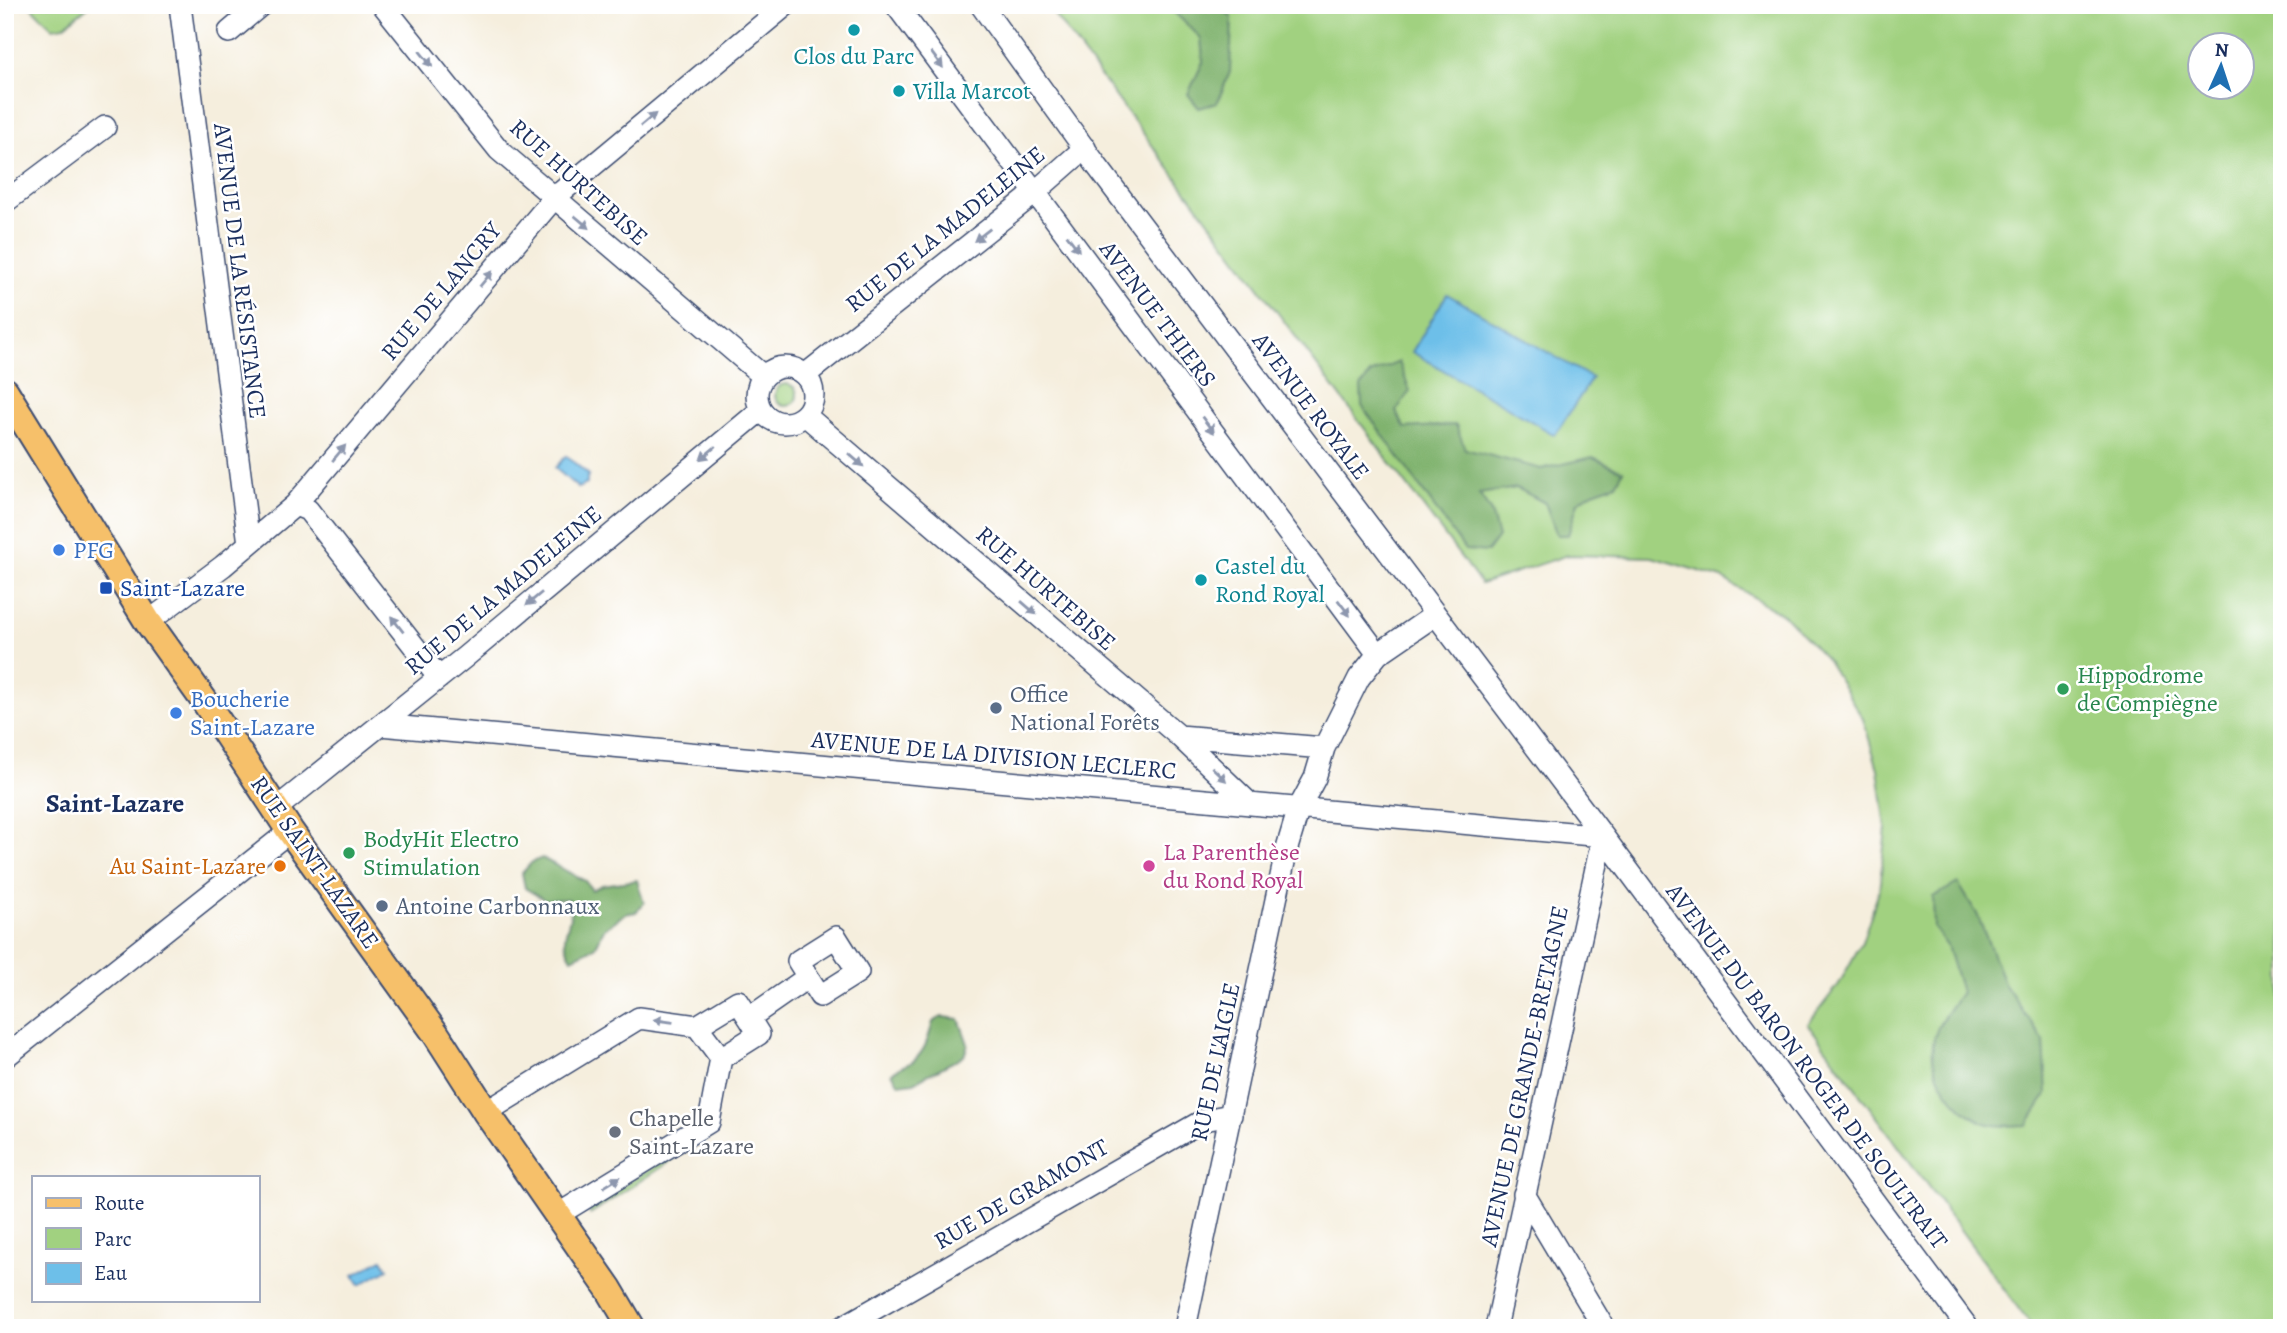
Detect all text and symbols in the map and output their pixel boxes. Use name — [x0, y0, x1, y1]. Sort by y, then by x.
marker: Clos du Parc — [846, 22, 862, 38]
north arrow — [2186, 32, 2256, 102]
text: N — [2214, 37, 2230, 63]
place label: Clos du Parc — [794, 40, 914, 72]
one-way arrow — [418, 49, 433, 67]
one-way arrow — [930, 51, 944, 69]
place label: Villa Marcot — [912, 75, 1031, 107]
marker: Villa Marcot — [891, 83, 907, 99]
street label: RUE HURTEBISE — [503, 111, 655, 253]
one-way arrow — [638, 113, 656, 128]
street label: AVENUE DE LA RÉSISTANCE — [206, 120, 274, 421]
street label: RUE DE LA MADELEINE — [838, 138, 1052, 320]
street label: RUE DE LANCRY — [373, 214, 509, 367]
one-way arrow — [574, 214, 591, 229]
one-way arrow — [973, 227, 991, 242]
street label: AVENUE THIERS — [1092, 233, 1224, 394]
one-way arrow — [1065, 234, 1079, 252]
one-way arrow — [478, 270, 493, 288]
street label: AVENUE ROYALE — [1244, 325, 1377, 486]
one-way arrow — [1201, 416, 1215, 434]
one-way arrow — [331, 444, 347, 462]
one-way arrow — [700, 445, 717, 460]
one-way arrow — [847, 452, 865, 467]
street label: RUE DE LA MADELEINE — [398, 498, 608, 682]
street label: RUE HURTEBISE — [969, 518, 1123, 658]
place label: PFG — [73, 534, 114, 566]
marker: PFG — [51, 542, 67, 558]
place label: Castel du Rond Royal — [1215, 550, 1325, 610]
place label: Saint-Lazare — [120, 572, 245, 604]
marker: Castel du Rond Royal — [1193, 572, 1209, 588]
marker: Saint-Lazare — [98, 580, 114, 596]
one-way arrow — [525, 591, 542, 606]
one-way arrow — [1337, 599, 1351, 617]
one-way arrow — [1020, 600, 1038, 616]
one-way arrow — [389, 616, 404, 634]
place label: Hippodrome de Compiègne — [2077, 659, 2218, 719]
place label: Office National Forêts — [1010, 678, 1160, 738]
marker: Hippodrome de Compiègne — [2055, 681, 2071, 697]
place label: Boucherie Saint-Lazare — [190, 683, 315, 743]
marker: Office National Forêts — [988, 700, 1004, 716]
marker: Boucherie Saint-Lazare — [168, 705, 184, 721]
street label: AVENUE DE LA DIVISION LECLERC — [809, 723, 1178, 787]
one-way arrow — [1210, 765, 1227, 782]
street label: RUE SAINT-LAZARE — [243, 769, 387, 955]
district label: Saint-Lazare — [46, 786, 184, 821]
place label: BodyHit Electro Stimulation — [363, 823, 519, 883]
place label: La Parenthèse du Rond Royal — [1163, 836, 1303, 896]
marker: BodyHit Electro Stimulation — [341, 845, 357, 861]
place label: Au Saint-Lazare — [109, 850, 266, 882]
marker: Au Saint-Lazare — [272, 858, 288, 874]
marker: La Parenthèse du Rond Royal — [1141, 858, 1157, 874]
street label: AVENUE DU BARON ROGER DE SOULTRAIT — [1658, 876, 1955, 1255]
place label: Antoine Carbonnaux — [395, 890, 600, 922]
marker: Antoine Carbonnaux — [374, 898, 390, 914]
street label: AVENUE DE GRANDE-BRETAGNE — [1472, 903, 1576, 1250]
street label: RUE DE L'AIGLE — [1183, 980, 1247, 1144]
one-way arrow — [651, 1016, 673, 1027]
place label: Chapelle Saint-Lazare — [629, 1102, 754, 1162]
marker: Chapelle Saint-Lazare — [607, 1124, 623, 1140]
street label: RUE DE GRAMONT — [928, 1131, 1114, 1257]
one-way arrow — [603, 1175, 622, 1188]
legend — [32, 1176, 259, 1302]
text: Route — [94, 1189, 144, 1217]
text: Parc — [94, 1225, 132, 1253]
text: Eau — [94, 1259, 128, 1287]

